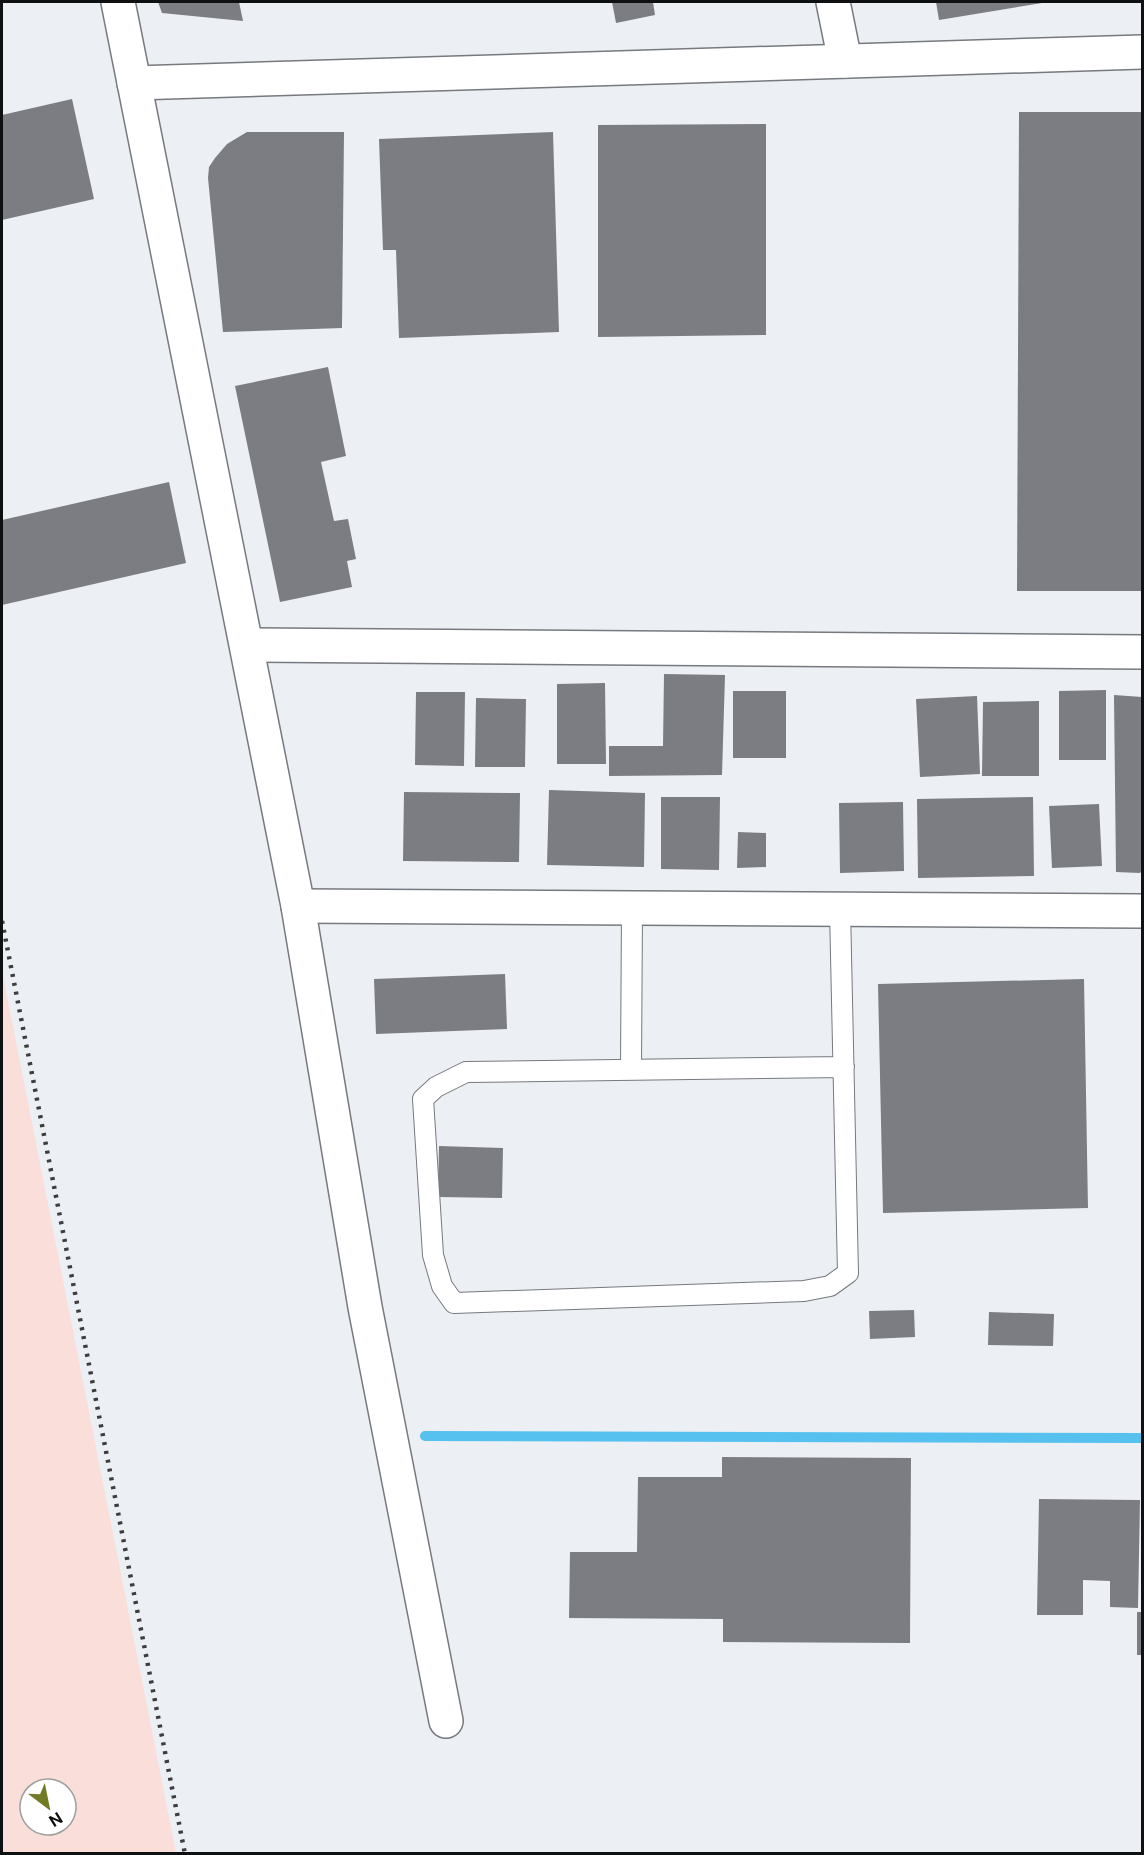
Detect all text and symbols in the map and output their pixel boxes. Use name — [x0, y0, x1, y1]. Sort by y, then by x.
north arrow — [18, 1777, 78, 1837]
text: N — [45, 1808, 66, 1831]

